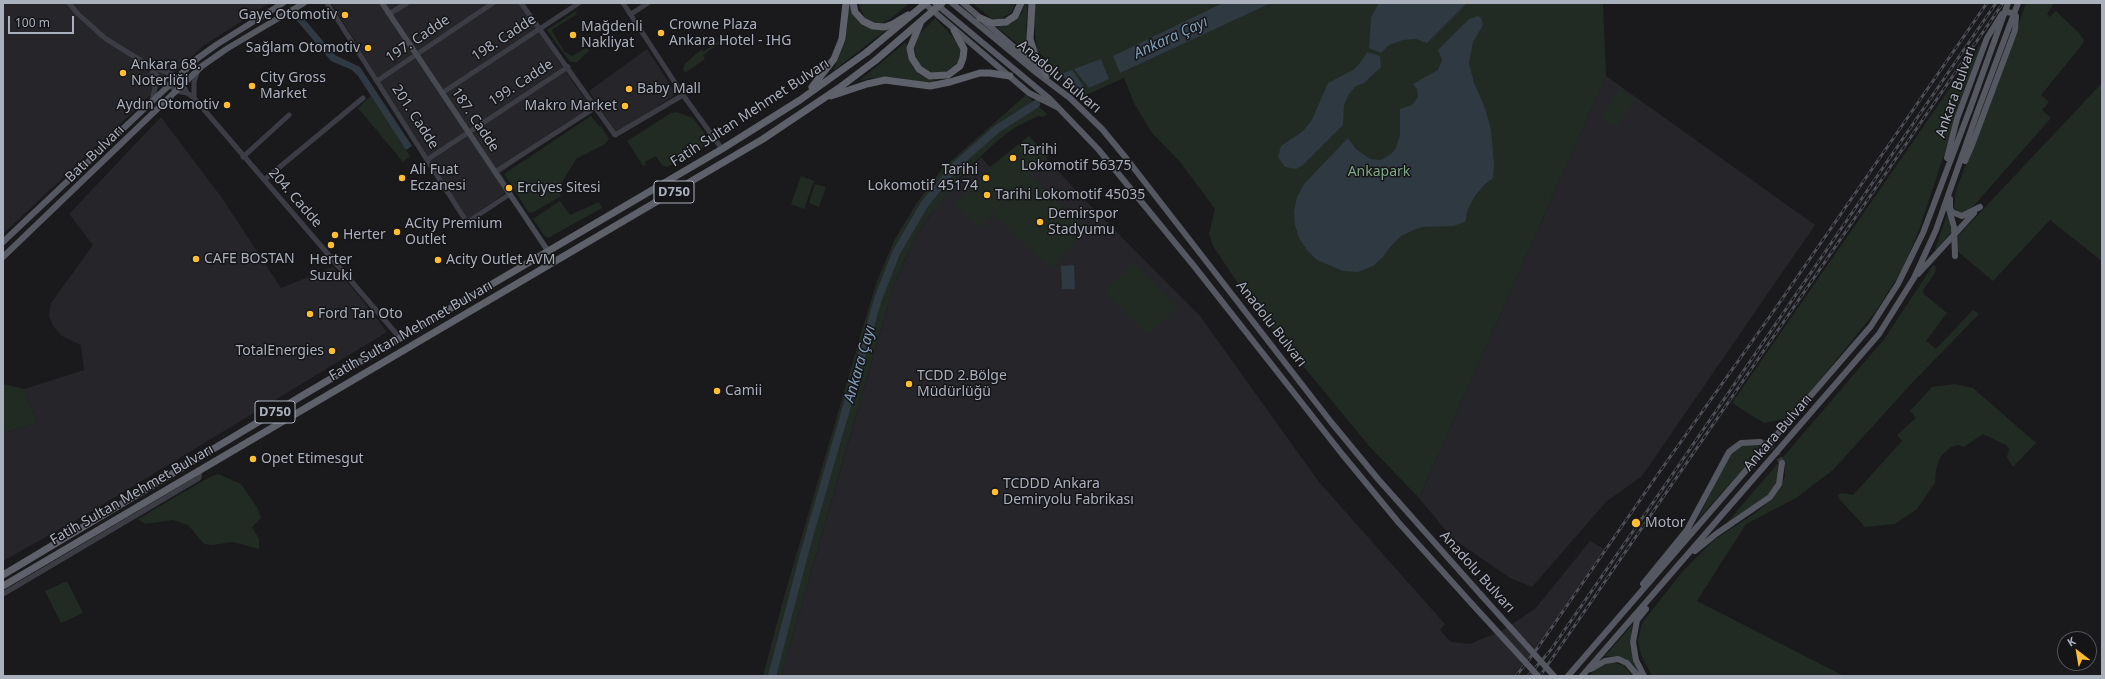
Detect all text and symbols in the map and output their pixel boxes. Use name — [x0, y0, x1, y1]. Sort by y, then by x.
place label: Gaye Otomotiv — [238, 7, 337, 23]
scale bar — [10, 8, 76, 34]
marker: Gaye Otomotiv — [340, 10, 350, 20]
street label: 198. Cadde — [469, 11, 539, 65]
street label: 197. Cadde — [383, 12, 453, 66]
water label: Ankara Çayı — [1131, 13, 1211, 63]
text: 100 m — [15, 14, 50, 31]
place label: Crowne Plaza Ankara Hotel - IHG — [669, 17, 791, 50]
place label: Mağdenli Nakliyat — [581, 19, 643, 52]
marker: Crowne Plaza Ankara Hotel - IHG — [656, 28, 666, 38]
marker: Mağdenli Nakliyat — [568, 30, 578, 40]
street label: Anadolu Bulvarı — [1014, 37, 1104, 117]
place label: Sağlam Otomotiv — [246, 40, 360, 56]
marker: Sağlam Otomotiv — [363, 43, 373, 53]
street label: Ankara Bulvarı — [1932, 44, 1980, 140]
street label: Fatih Sultan Mehmet Bulvarı — [667, 55, 833, 171]
street label: 199. Cadde — [486, 56, 556, 110]
place label: Ankara 68. Noterliği — [131, 57, 201, 90]
marker: Ankara 68. Noterliği — [118, 68, 128, 78]
place label: City Gross Market — [260, 70, 326, 102]
marker: City Gross Market — [247, 81, 257, 91]
place label: Baby Mall — [637, 81, 701, 97]
street label: 201. Cadde — [388, 82, 442, 152]
marker: Baby Mall — [624, 84, 634, 94]
street label: 187. Cadde — [448, 85, 502, 155]
place label: Aydın Otomotiv — [117, 97, 219, 113]
place label: Makro Market — [525, 98, 617, 114]
marker: Aydın Otomotiv — [222, 100, 232, 110]
marker: Makro Market — [620, 101, 630, 111]
street label: Batı Bulvarı — [62, 122, 128, 186]
place label: Tarihi Lokomotif 56375 — [1021, 142, 1131, 174]
marker: Tarihi Lokomotif 56375 — [1008, 153, 1018, 163]
place label: Ali Fuat Eczanesi — [410, 162, 466, 194]
place label: Tarihi Lokomotif 45174 — [868, 162, 978, 194]
park label: Ankapark — [1348, 164, 1410, 180]
street label: 204. Cadde — [265, 165, 325, 231]
marker: Ali Fuat Eczanesi — [397, 173, 407, 183]
marker: Tarihi Lokomotif 45174 — [981, 173, 991, 183]
place label: Erciyes Sitesi — [517, 180, 601, 196]
road number: D750 — [654, 181, 694, 203]
marker: Erciyes Sitesi — [504, 183, 514, 193]
place label: Tarihi Lokomotif 45035 — [995, 187, 1145, 203]
marker: Tarihi Lokomotif 45035 — [982, 190, 992, 200]
place label: Demirspor Stadyumu — [1048, 206, 1118, 238]
place label: ACity Premium Outlet — [405, 216, 502, 248]
marker: Demirspor Stadyumu — [1035, 217, 1045, 227]
place label: Herter — [343, 227, 386, 243]
marker: ACity Premium Outlet — [392, 227, 402, 237]
marker: Herter — [330, 230, 340, 240]
marker: Herter Suzuki — [326, 240, 336, 250]
place label: CAFE BOSTAN — [204, 251, 295, 267]
place label: Herter Suzuki — [310, 252, 352, 284]
place label: Acity Outlet AVM — [446, 252, 555, 268]
marker: CAFE BOSTAN — [191, 254, 201, 264]
marker: Acity Outlet AVM — [433, 255, 443, 265]
street label: Fatih Sultan Mehmet Bulvarı — [326, 277, 496, 385]
street label: Anadolu Bulvarı — [1232, 278, 1310, 370]
place label: Ford Tan Oto — [318, 306, 403, 322]
marker: Ford Tan Oto — [305, 309, 315, 319]
water label: Ankara Çayı — [840, 323, 880, 405]
place label: TotalEnergies — [235, 343, 324, 359]
marker: TotalEnergies — [327, 346, 337, 356]
place label: TCDD 2.Bölge Müdürlüğü — [917, 368, 1007, 400]
marker: TCDD 2.Bölge Müdürlüğü — [904, 379, 914, 389]
place label: Camii — [725, 383, 762, 399]
marker: Camii — [712, 386, 722, 396]
street label: Ankara Bulvarı — [1740, 391, 1816, 475]
road number: D750 — [255, 401, 295, 423]
street label: Fatih Sultan Mehmet Bulvarı — [47, 441, 217, 549]
place label: Opet Etimesgut — [261, 451, 364, 467]
marker: Opet Etimesgut — [248, 454, 258, 464]
place label: TCDDD Ankara Demiryolu Fabrikası — [1003, 476, 1134, 508]
marker: TCDDD Ankara Demiryolu Fabrikası — [990, 487, 1000, 497]
place label: Motor — [1645, 515, 1685, 531]
marker: Motor — [1630, 517, 1642, 529]
street label: Anadolu Bulvarı — [1436, 528, 1518, 616]
north arrow — [2057, 631, 2097, 671]
text: K — [2064, 633, 2078, 649]

